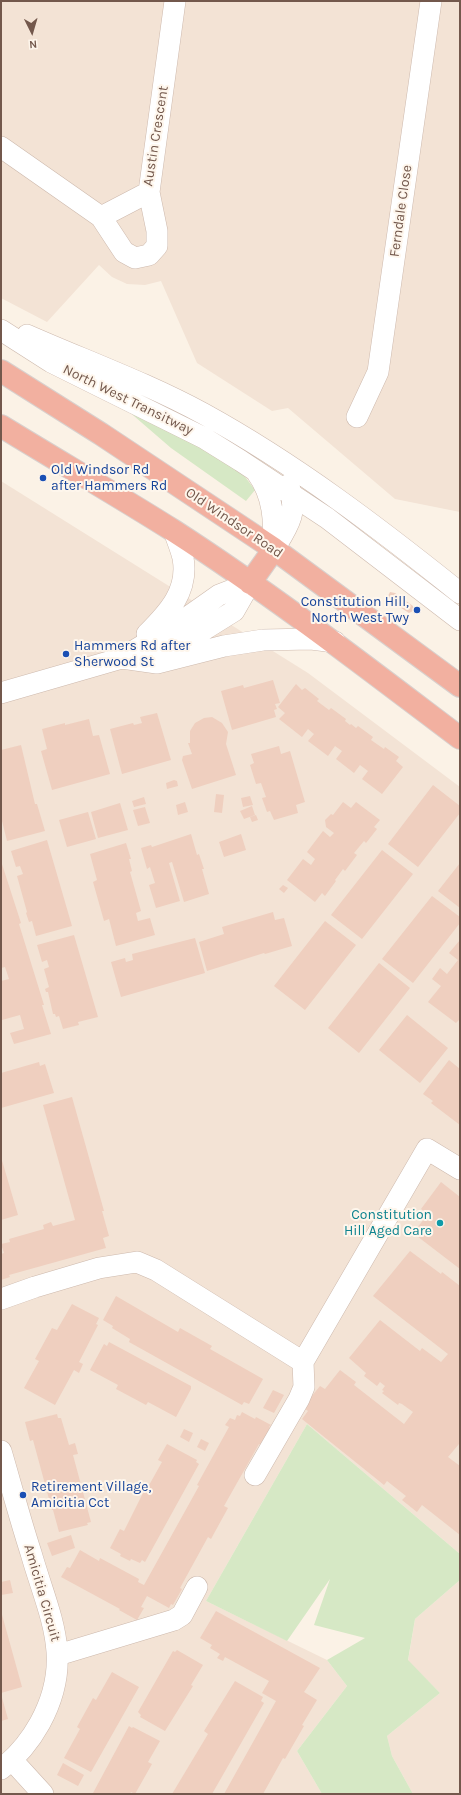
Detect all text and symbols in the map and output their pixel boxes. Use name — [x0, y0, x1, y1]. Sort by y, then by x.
north arrow — [12, 12, 52, 52]
text: N — [29, 38, 38, 51]
street label: Austin Crescent — [140, 85, 172, 187]
street label: Ferndale Close — [386, 164, 416, 258]
street label: North West Transitway — [60, 361, 196, 439]
place label: Old Windsor Rd after Hammers Rd — [51, 462, 167, 494]
marker: Old Windsor Rd after Hammers Rd — [38, 473, 48, 483]
street label: Old Windsor Road — [182, 484, 286, 562]
place label: Constitution Hill, North West Twy — [301, 594, 409, 626]
marker: Constitution Hill, North West Twy — [412, 605, 422, 615]
place label: Hammers Rd after Sherwood St — [74, 638, 190, 670]
marker: Hammers Rd after Sherwood St — [61, 649, 71, 659]
place label: Constitution Hill Aged Care — [344, 1207, 432, 1240]
marker: Constitution Hill Aged Care — [435, 1218, 445, 1228]
place label: Retirement Village, Amicitia Cct — [31, 1479, 151, 1512]
marker: Retirement Village, Amicitia Cct — [18, 1490, 28, 1500]
street label: Amicitia Circuit — [20, 1543, 64, 1643]

